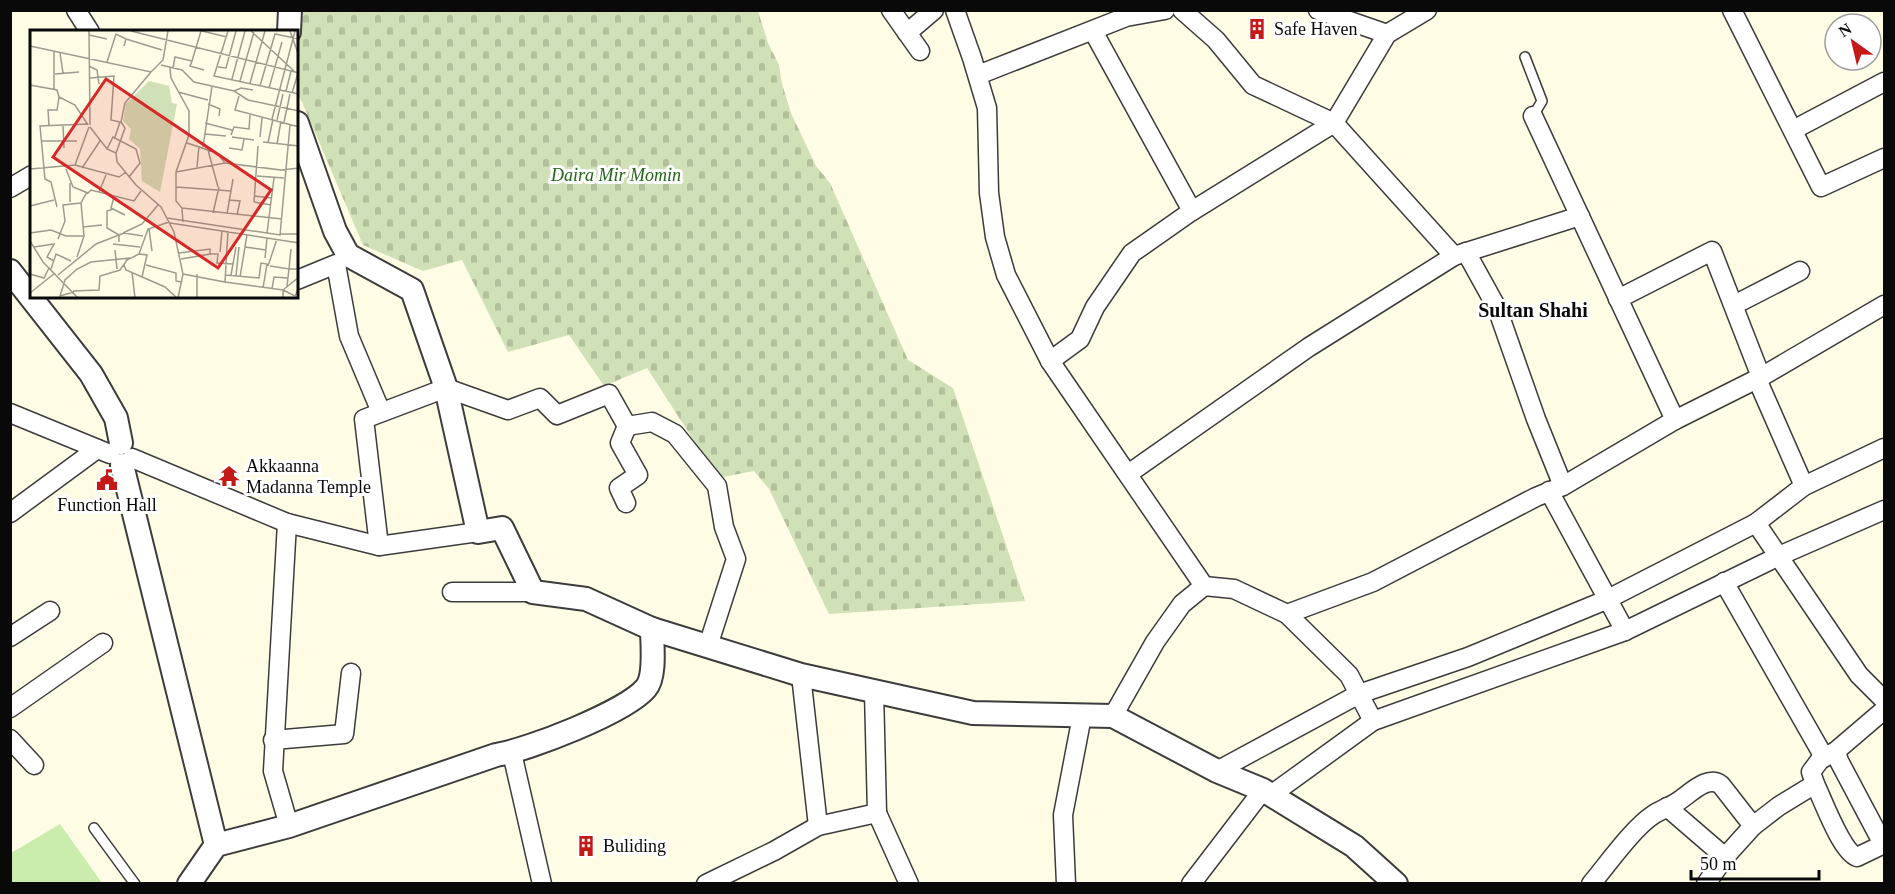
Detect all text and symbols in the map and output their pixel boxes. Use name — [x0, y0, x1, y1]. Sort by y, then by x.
north arrow — [1823, 12, 1883, 72]
building icon: Safe Haven — [1245, 17, 1269, 41]
place label: Safe Haven — [1274, 19, 1357, 39]
text: N — [1835, 19, 1855, 40]
inset map — [30, 30, 298, 298]
park label: Daira Mir Momin — [550, 165, 681, 185]
district label: Sultan Shahi — [1478, 299, 1588, 321]
place label: Akkaanna Madanna Temple — [246, 456, 371, 497]
temple icon: Akkaanna Madanna Temple — [217, 464, 241, 488]
public building icon: Function Hall — [95, 468, 119, 492]
place label: Function Hall — [57, 495, 157, 515]
building icon: Buliding — [574, 834, 598, 858]
place label: Buliding — [603, 836, 666, 856]
scale bar — [1691, 843, 1818, 881]
text: 50 m — [1700, 854, 1737, 874]

